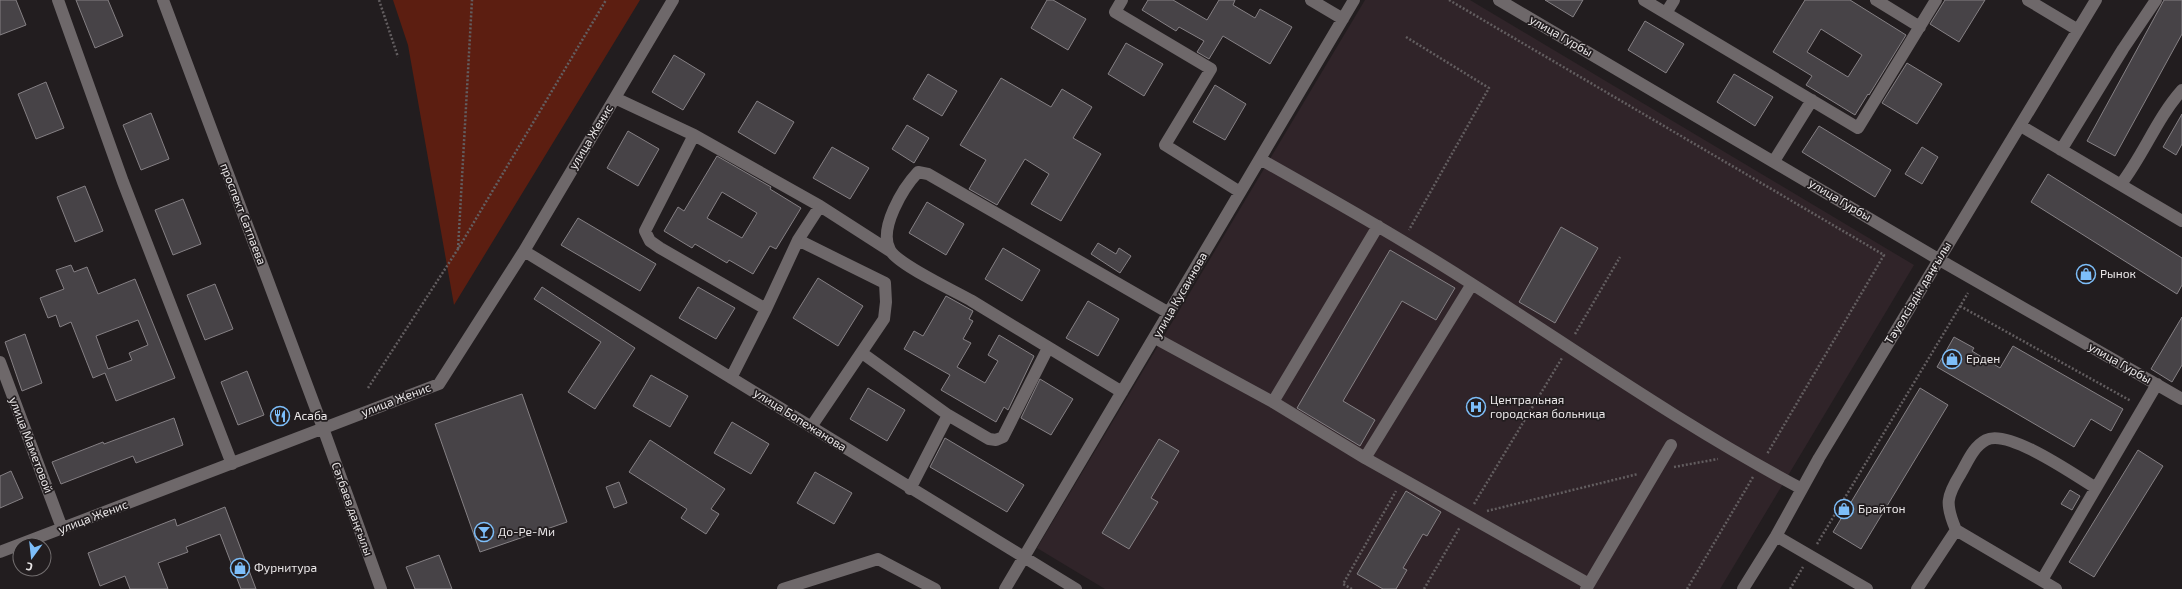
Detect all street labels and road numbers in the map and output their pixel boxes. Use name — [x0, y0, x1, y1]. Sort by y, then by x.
street label: улица Гурбы — [1527, 12, 1595, 60]
street label: улица Женис — [565, 101, 616, 172]
street label: проспект Сатпаева — [218, 161, 270, 266]
street label: улица Гурбы — [1806, 175, 1874, 224]
street label: Тәуелсіздік даңғылы — [1881, 239, 1954, 347]
street label: улица Кусаинова — [1149, 249, 1210, 340]
street label: улица Гурбы — [2086, 339, 2154, 387]
street label: улица Женис — [359, 379, 433, 420]
street label: улица Бопежанова — [751, 385, 849, 454]
street label: улица Маметовой — [6, 395, 57, 495]
street label: Сәтбаев даңғылы — [329, 460, 376, 557]
street label: улица Женис — [56, 496, 130, 537]

